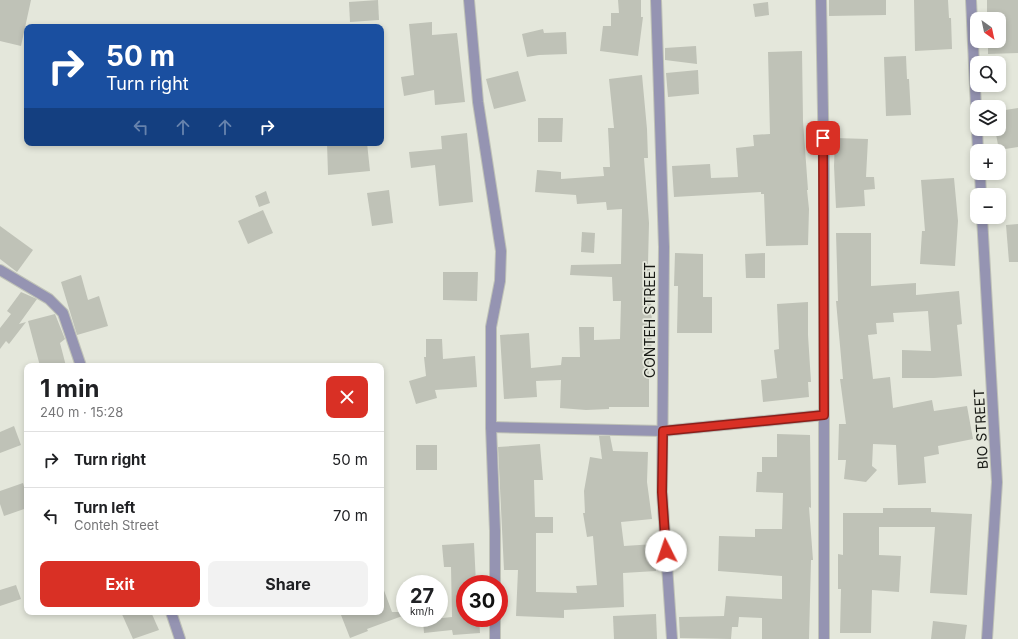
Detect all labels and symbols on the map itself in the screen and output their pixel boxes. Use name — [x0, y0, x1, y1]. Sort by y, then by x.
north arrow — [970, 12, 1006, 48]
pin — [806, 121, 840, 155]
street label: CONTEH STREET — [641, 262, 658, 378]
street label: BIO STREET — [970, 388, 991, 470]
position arrow — [645, 530, 687, 572]
speed limit sign: 30 — [456, 575, 508, 627]

